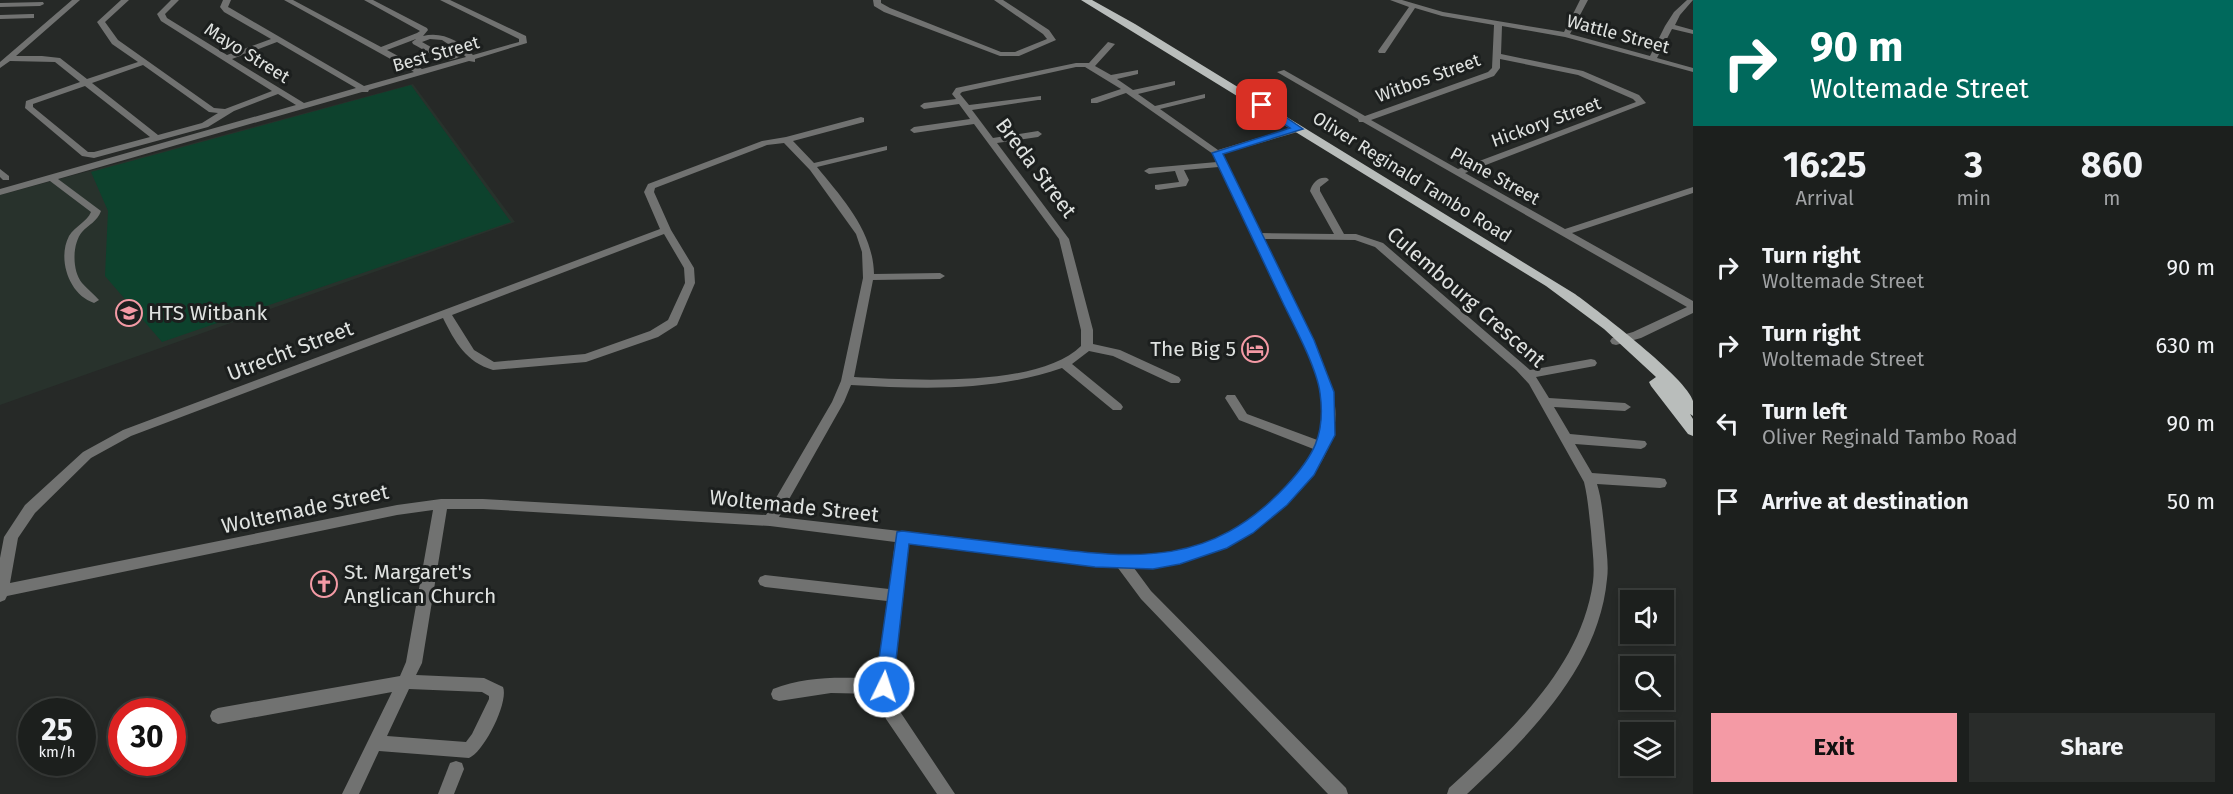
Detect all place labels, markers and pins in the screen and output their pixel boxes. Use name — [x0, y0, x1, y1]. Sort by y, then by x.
pin — [1236, 79, 1287, 130]
school or university icon: HTS Witbank — [114, 298, 144, 328]
place label: HTS Witbank — [148, 300, 268, 326]
hotel icon: The Big 5 — [1240, 334, 1270, 364]
place label: The Big 5 — [1150, 336, 1236, 362]
place label: St. Margaret's Anglican Church — [344, 559, 496, 609]
church icon: St. Margaret's Anglican Church — [309, 569, 339, 599]

